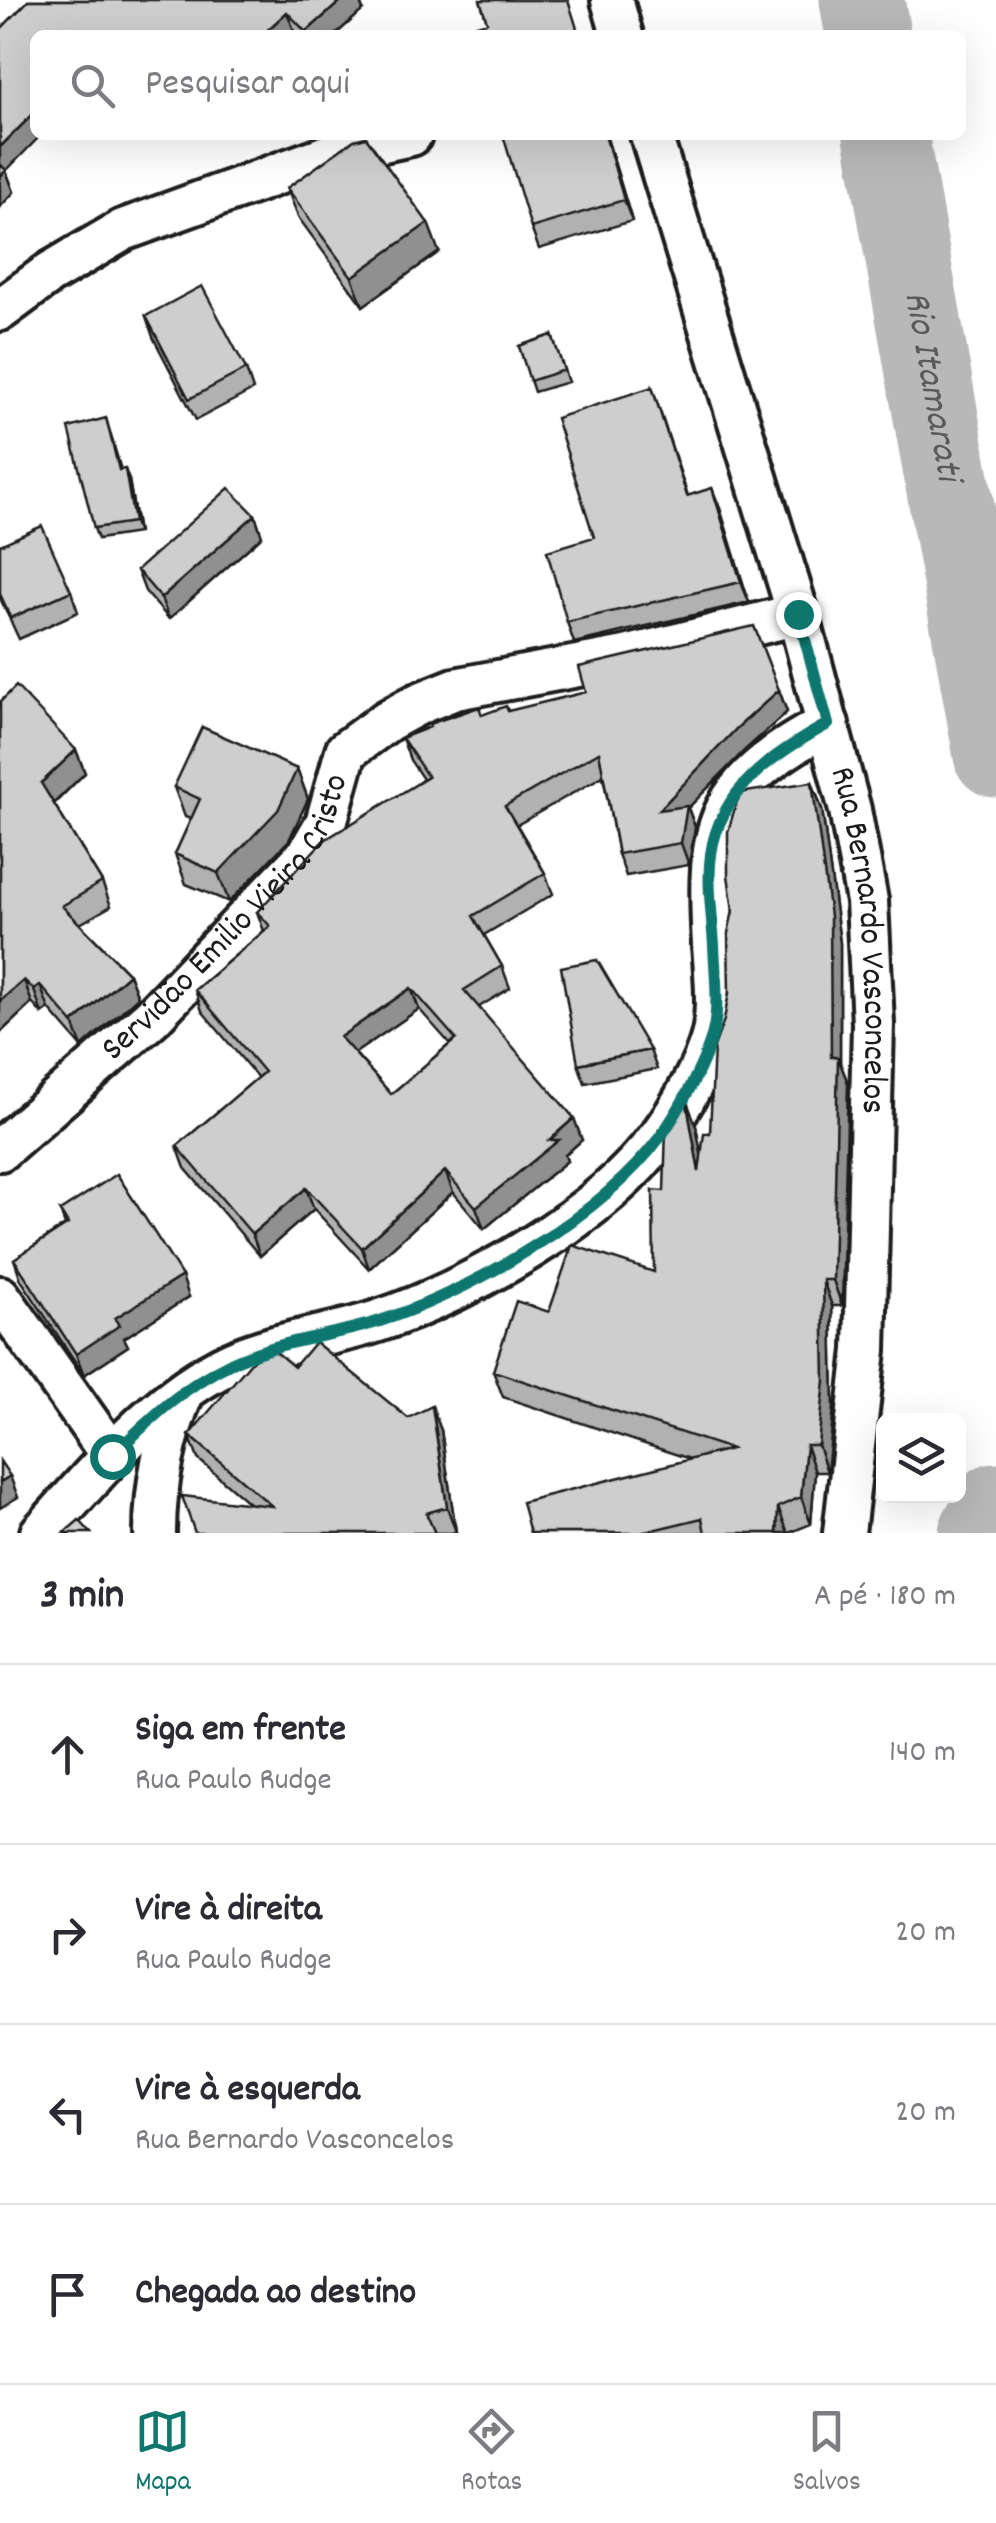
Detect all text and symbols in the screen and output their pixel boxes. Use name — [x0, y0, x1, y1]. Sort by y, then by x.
search box — [30, 30, 966, 140]
icon: search — [65, 58, 120, 113]
text: Pesquisar aqui — [145, 58, 350, 113]
water label: Rio Itamarati — [887, 287, 975, 491]
route end — [776, 592, 822, 638]
street label: Rua Bernardo Vasconcelos — [815, 762, 898, 1115]
street label: Servidão Emilio Vieira Cristo — [91, 769, 363, 1074]
map controls — [876, 1413, 966, 1503]
button: layers — [876, 1413, 966, 1503]
route start — [90, 1434, 136, 1480]
text: 3 min — [40, 1568, 124, 1628]
text: A pé · 180 m — [814, 1575, 956, 1621]
text: Siga em frente — [135, 1704, 346, 1759]
icon: ahead — [40, 1727, 95, 1782]
text: 140 m — [889, 1731, 956, 1777]
text: Rua Paulo Rudge — [135, 1759, 332, 1805]
text: Vire à direita — [135, 1884, 322, 1939]
icon: right — [40, 1907, 95, 1962]
text: 20 m — [895, 1911, 956, 1957]
text: Rua Paulo Rudge — [135, 1939, 332, 1985]
text: Vire à esquerda — [135, 2064, 360, 2119]
icon: left — [40, 2087, 95, 2142]
text: 20 m — [895, 2091, 956, 2137]
text: Rua Bernardo Vasconcelos — [135, 2119, 454, 2165]
icon: arrive — [40, 2267, 95, 2322]
text: Chegada ao destino — [135, 2267, 416, 2322]
tab: Mapa — [135, 2404, 191, 2504]
tab: Rotas — [461, 2404, 522, 2504]
tab: Salvos — [793, 2404, 861, 2504]

